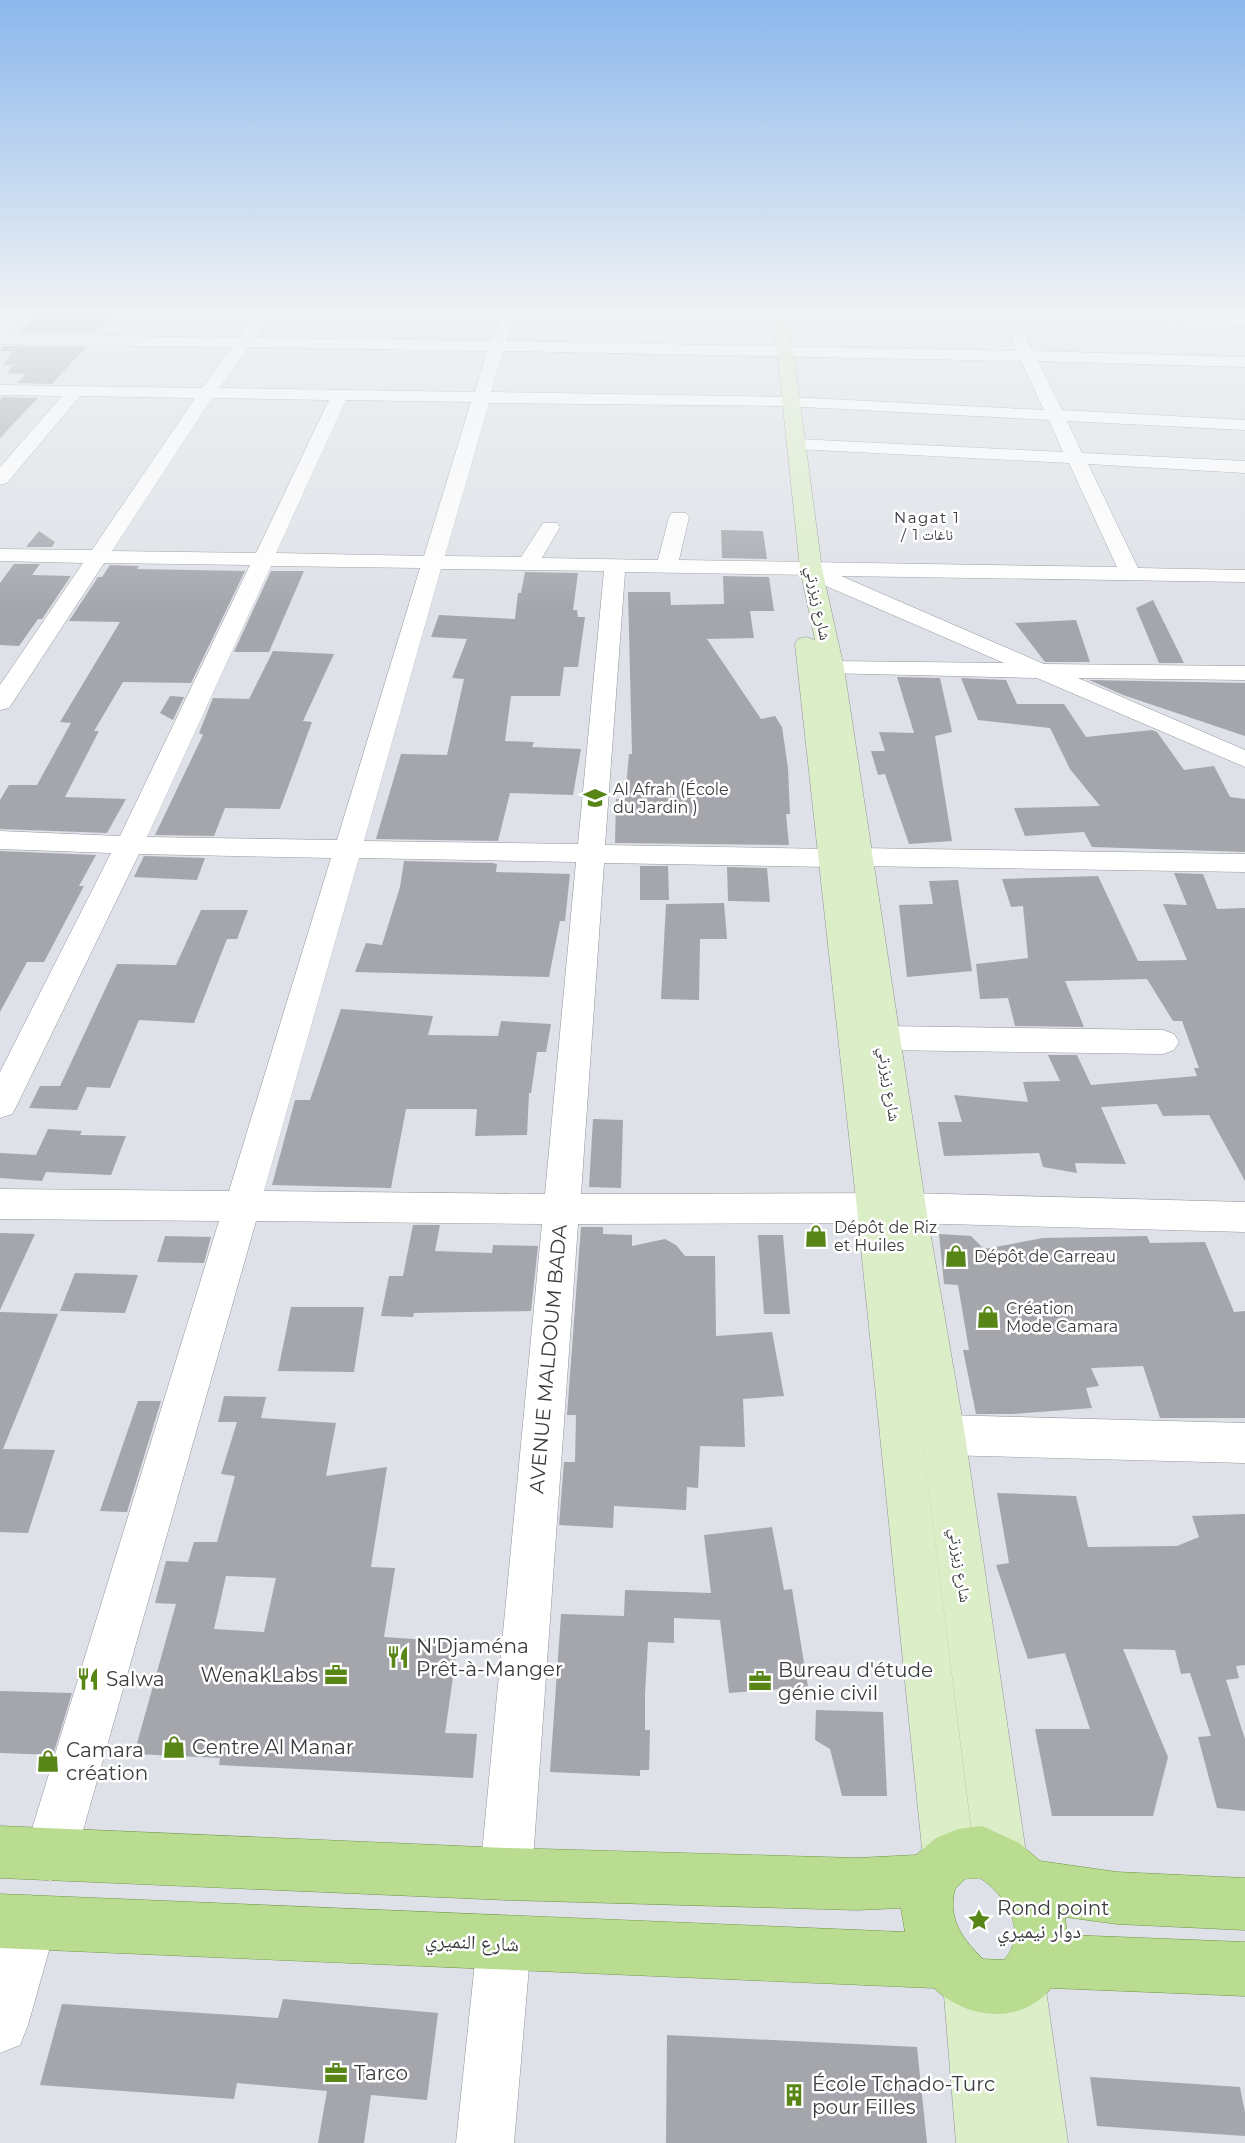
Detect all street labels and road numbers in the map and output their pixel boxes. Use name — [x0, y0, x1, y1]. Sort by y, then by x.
street label: شارع زيزرتي — [799, 564, 835, 643]
street label: شارع زيزرتي — [872, 1045, 904, 1123]
street label: AVENUE MALDOUM BADA — [524, 1223, 572, 1495]
street label: شارع زيزرتي — [943, 1526, 975, 1604]
street label: شارع النميري — [424, 1928, 520, 1961]

